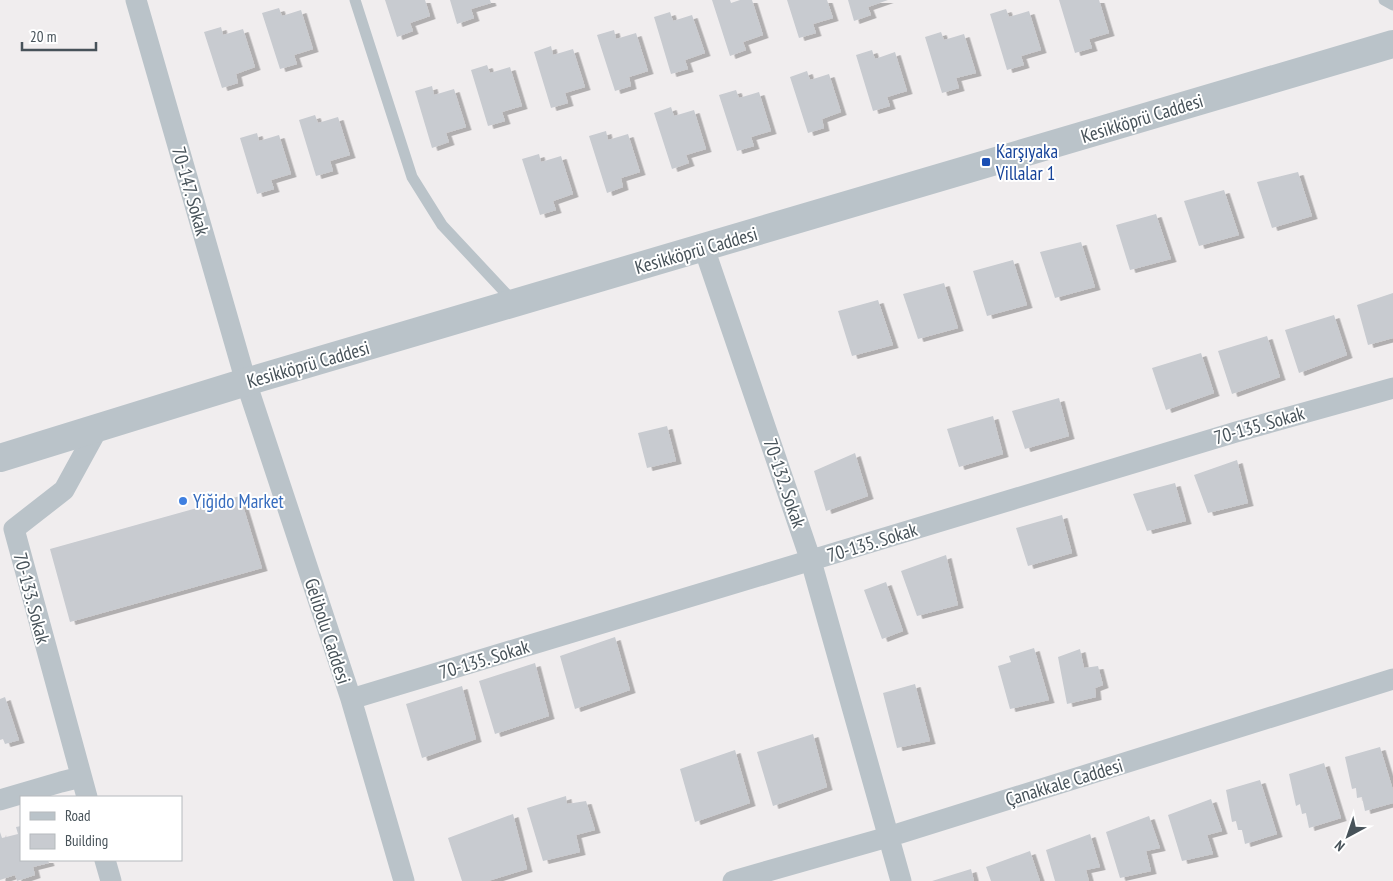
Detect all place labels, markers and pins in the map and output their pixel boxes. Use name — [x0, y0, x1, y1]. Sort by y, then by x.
place label: Karşıyaka Villalar 1 — [995, 139, 1058, 185]
marker: Karşıyaka Villalar 1 — [980, 156, 992, 168]
place label: Yiğido Market — [193, 489, 285, 513]
marker: Yiğido Market — [177, 495, 189, 507]

